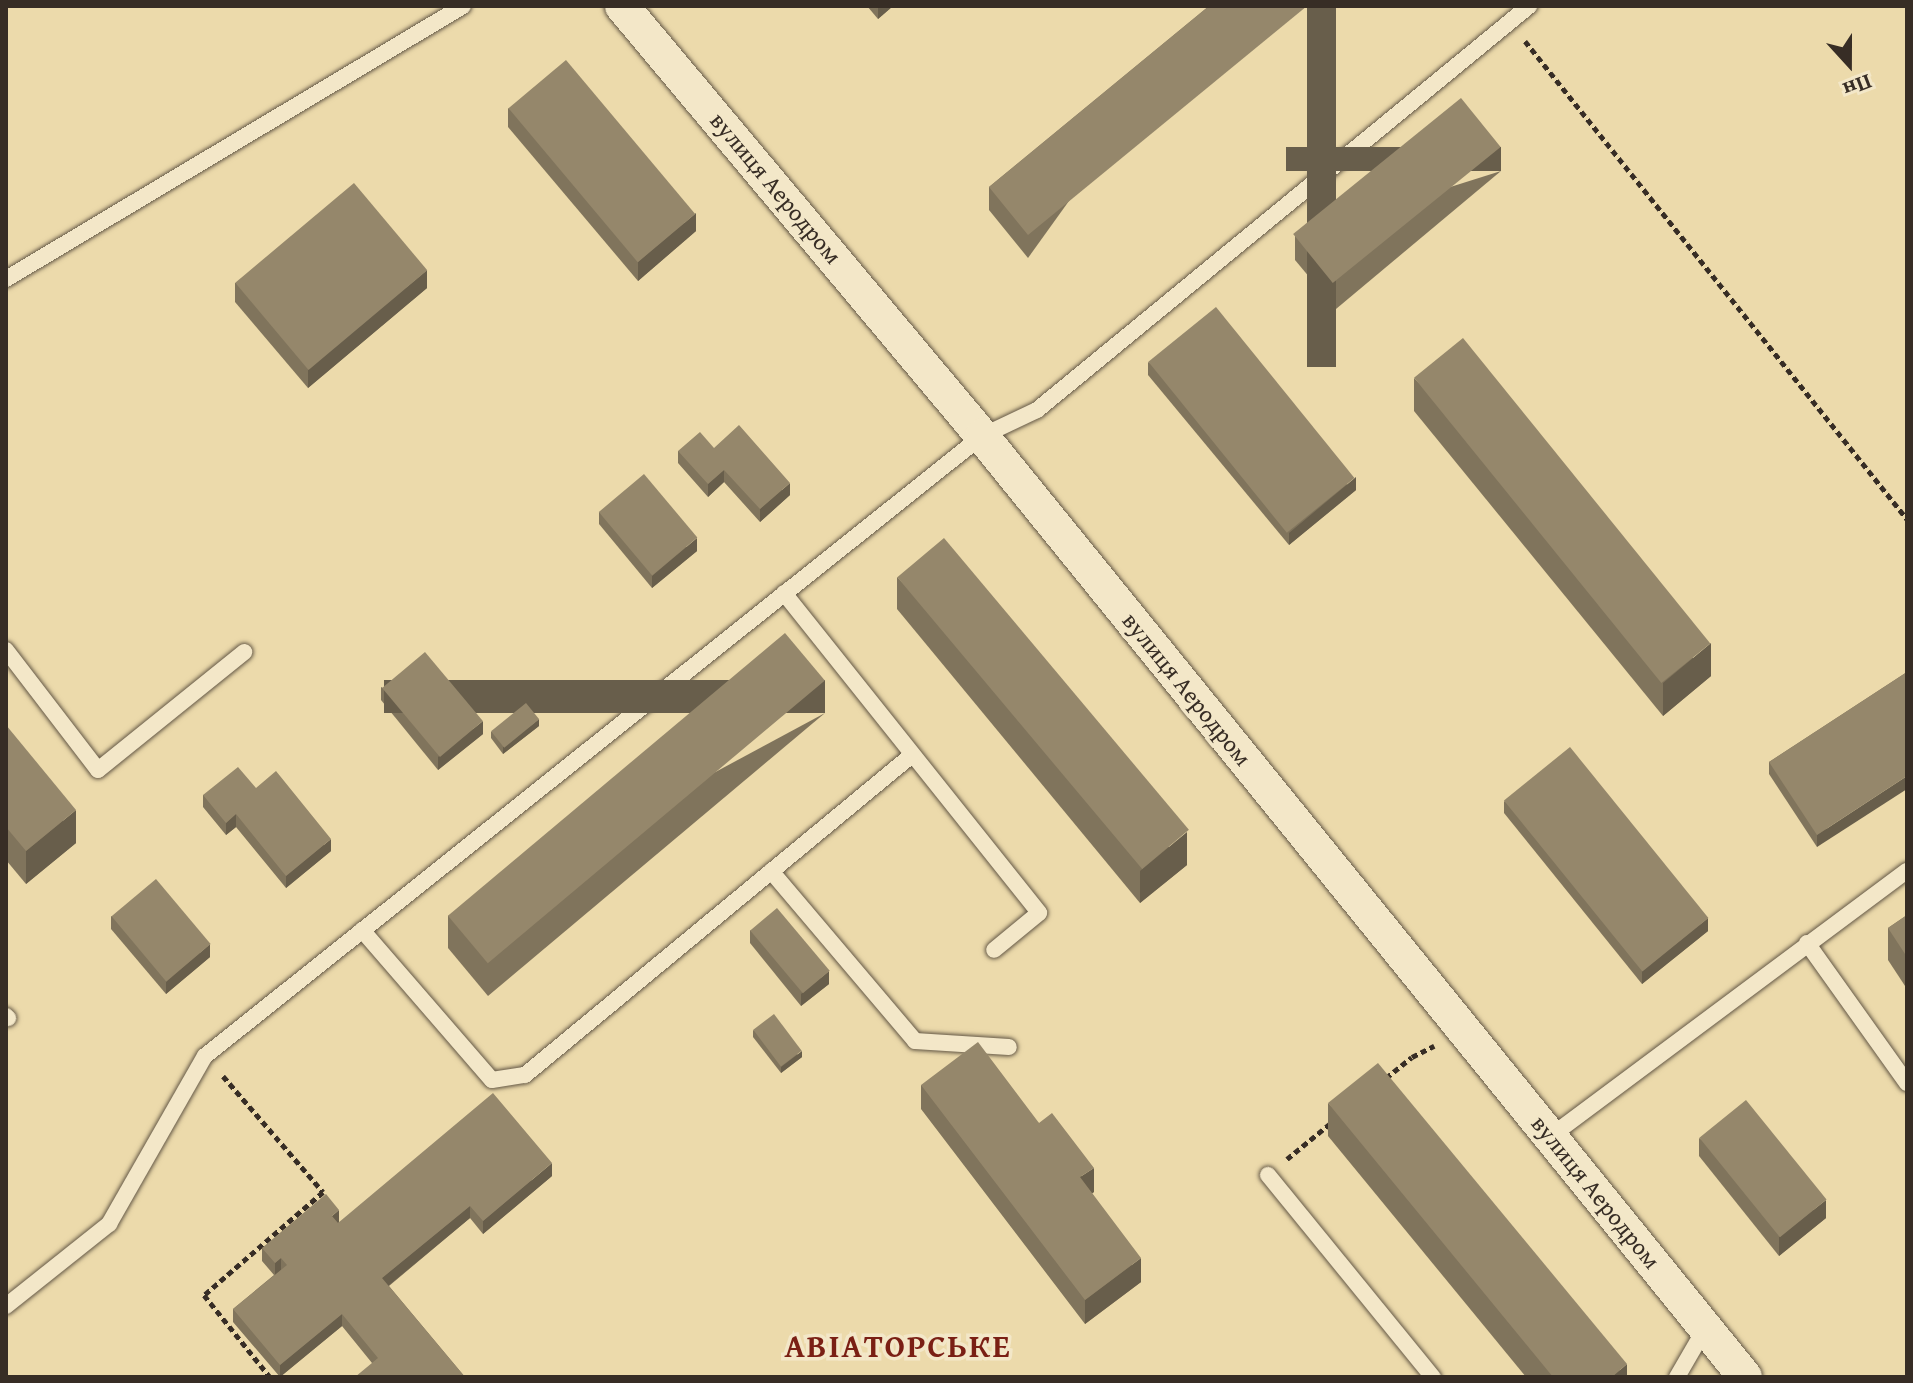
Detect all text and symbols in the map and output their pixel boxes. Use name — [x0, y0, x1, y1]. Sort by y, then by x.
north arrow — [1809, 24, 1889, 104]
text: Пн — [1839, 66, 1877, 106]
street label: вулиця Аеродром — [704, 106, 848, 270]
street label: вулиця Аеродром — [1116, 607, 1258, 771]
street label: вулиця Аеродром — [1525, 1110, 1667, 1274]
district label: АВІАТОРСЬКЕ — [784, 1327, 1012, 1365]

